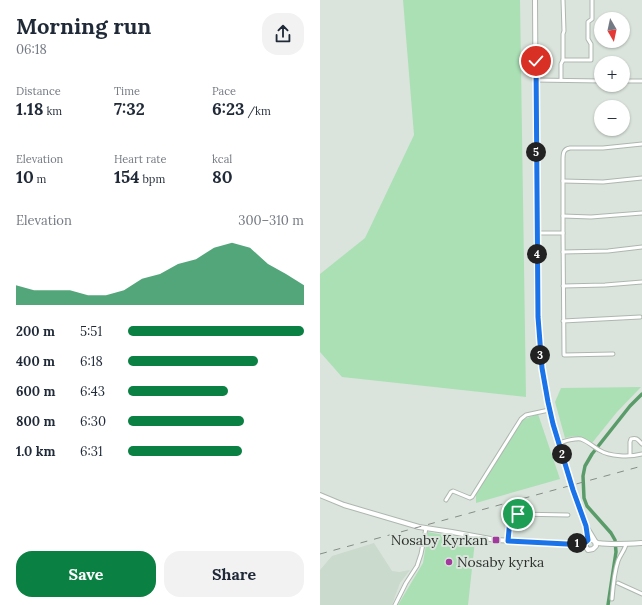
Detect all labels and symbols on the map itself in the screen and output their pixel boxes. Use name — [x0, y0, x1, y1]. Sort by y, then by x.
north arrow — [594, 12, 630, 48]
pin — [519, 44, 553, 78]
pin: 5 — [526, 142, 546, 162]
pin: 4 — [527, 244, 547, 264]
pin: 3 — [530, 345, 550, 365]
pin: 2 — [552, 444, 572, 464]
pin — [501, 497, 535, 531]
place label: Nosaby Kyrkan — [391, 531, 488, 549]
pin: 1 — [567, 533, 587, 553]
marker: Nosaby Kyrkan — [491, 535, 501, 545]
place label: Nosaby kyrka — [457, 553, 544, 571]
marker: Nosaby kyrka — [444, 557, 454, 567]

